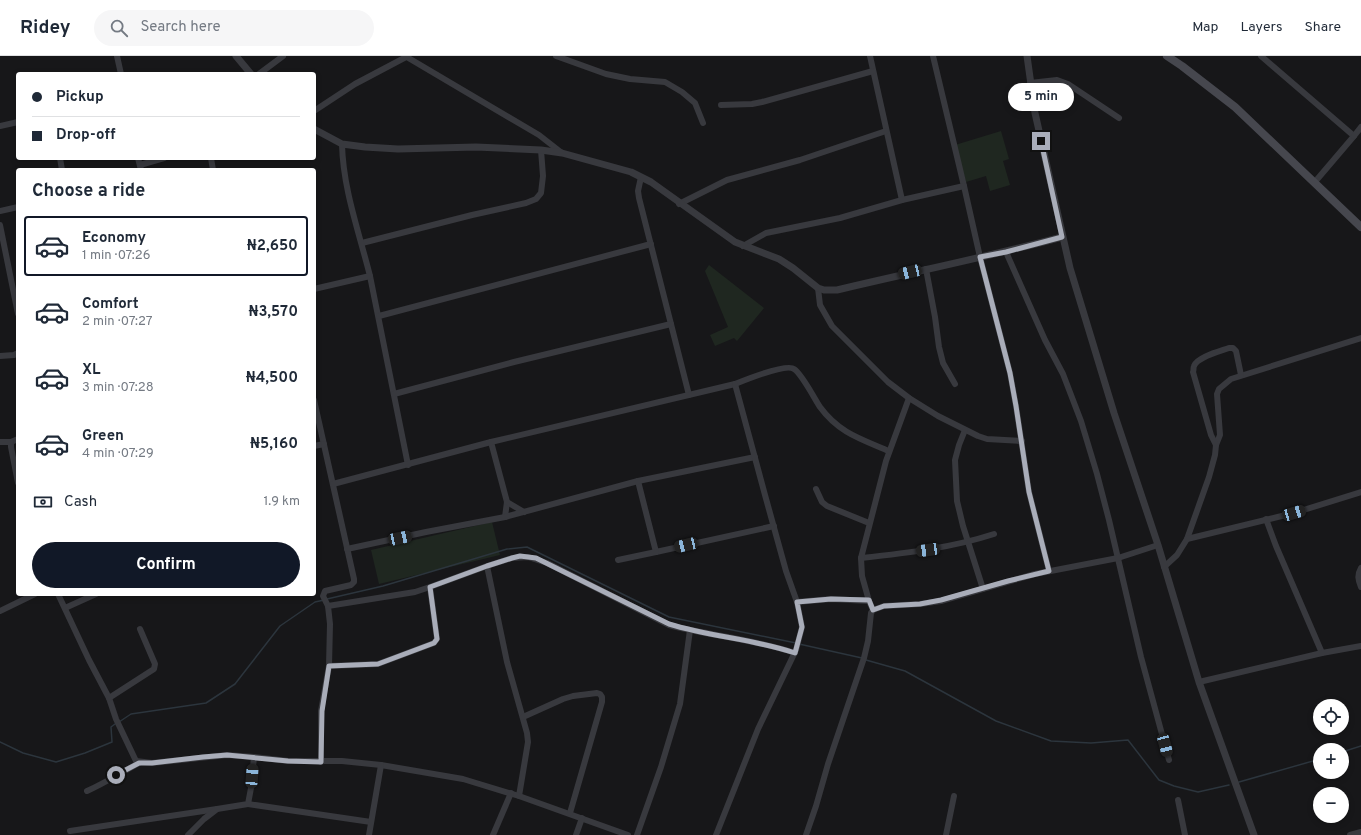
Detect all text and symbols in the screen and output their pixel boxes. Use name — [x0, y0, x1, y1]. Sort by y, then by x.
search box — [94, 10, 374, 46]
text: Ridey — [20, 16, 70, 40]
icon: search — [108, 17, 130, 39]
text: Search here — [140, 18, 221, 37]
text: Map — [1192, 19, 1218, 36]
text: Layers — [1240, 19, 1282, 36]
text: Share — [1304, 19, 1341, 36]
callout: 5 min — [1008, 83, 1074, 111]
text: Pickup — [56, 88, 104, 107]
text: 5 min — [1024, 89, 1058, 105]
text: Drop-off — [56, 126, 116, 145]
route end — [1032, 132, 1050, 150]
text: Choose a ride — [32, 180, 145, 203]
icon: car — [34, 228, 70, 264]
text: Economy — [82, 229, 146, 248]
text: ₦2,650 — [247, 237, 298, 256]
text: 1 min · 07:26 — [82, 248, 151, 264]
car — [897, 263, 923, 281]
icon: car — [34, 294, 70, 330]
text: Comfort — [82, 295, 139, 314]
text: ₦3,570 — [248, 303, 298, 322]
text: 2 min · 07:27 — [82, 314, 153, 330]
icon: car — [34, 360, 70, 396]
text: XL — [82, 361, 100, 380]
text: ₦4,500 — [246, 369, 298, 388]
text: 3 min · 07:28 — [82, 380, 154, 396]
icon: car — [34, 426, 70, 462]
text: Green — [82, 427, 124, 446]
text: ₦5,160 — [250, 435, 298, 454]
text: 4 min · 07:29 — [82, 446, 154, 462]
icon: cash — [32, 491, 54, 513]
text: Cash — [64, 493, 97, 512]
text: 1.9 km — [263, 494, 300, 510]
car — [1281, 504, 1307, 522]
car — [387, 530, 413, 546]
car — [673, 536, 699, 554]
button: Confirm — [32, 542, 300, 588]
car — [915, 542, 941, 558]
map controls — [1313, 699, 1349, 823]
button: locate — [1313, 699, 1349, 735]
car — [1156, 732, 1174, 758]
button: + — [1313, 743, 1349, 779]
car — [245, 764, 259, 788]
route start — [107, 766, 125, 784]
button: − — [1313, 787, 1349, 823]

